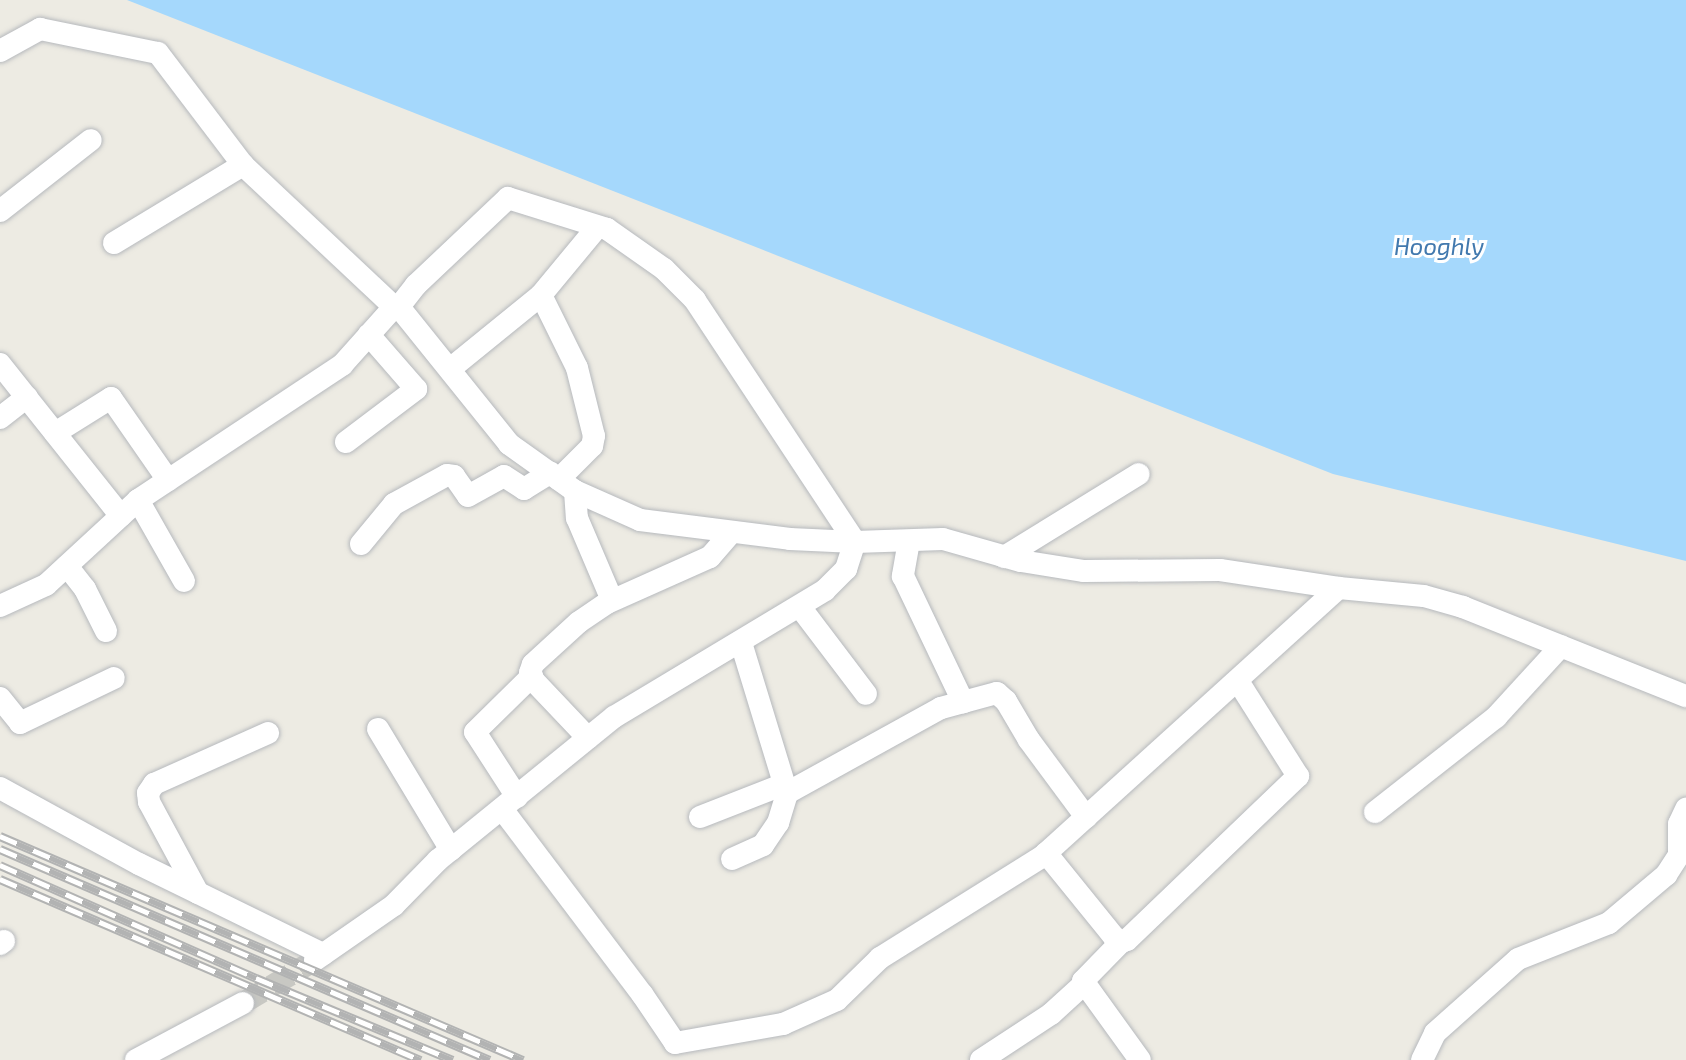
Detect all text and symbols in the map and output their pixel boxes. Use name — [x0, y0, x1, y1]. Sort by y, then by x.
water label: Hooghly — [1394, 232, 1484, 260]

